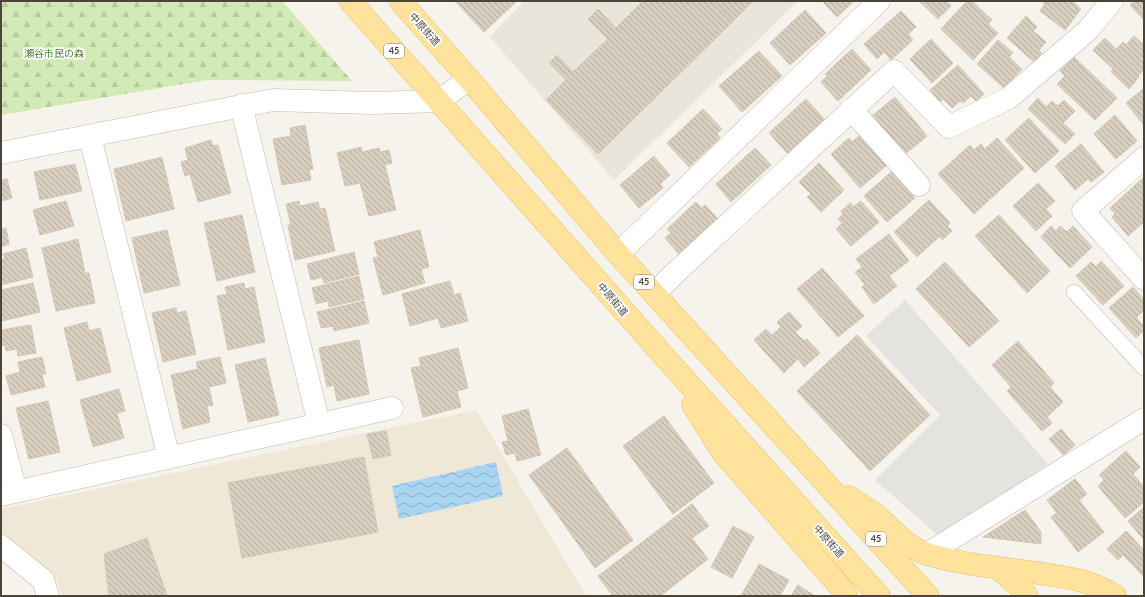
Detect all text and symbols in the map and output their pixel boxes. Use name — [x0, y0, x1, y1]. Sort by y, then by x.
street label: 中原街道 — [407, 10, 443, 48]
road number: 45 — [384, 44, 404, 58]
park label: 瀬谷市民の森 — [24, 47, 84, 59]
road number: 45 — [634, 275, 654, 289]
street label: 中原街道 — [595, 280, 631, 318]
street label: 中原街道 — [811, 522, 847, 560]
road number: 45 — [866, 532, 886, 546]

